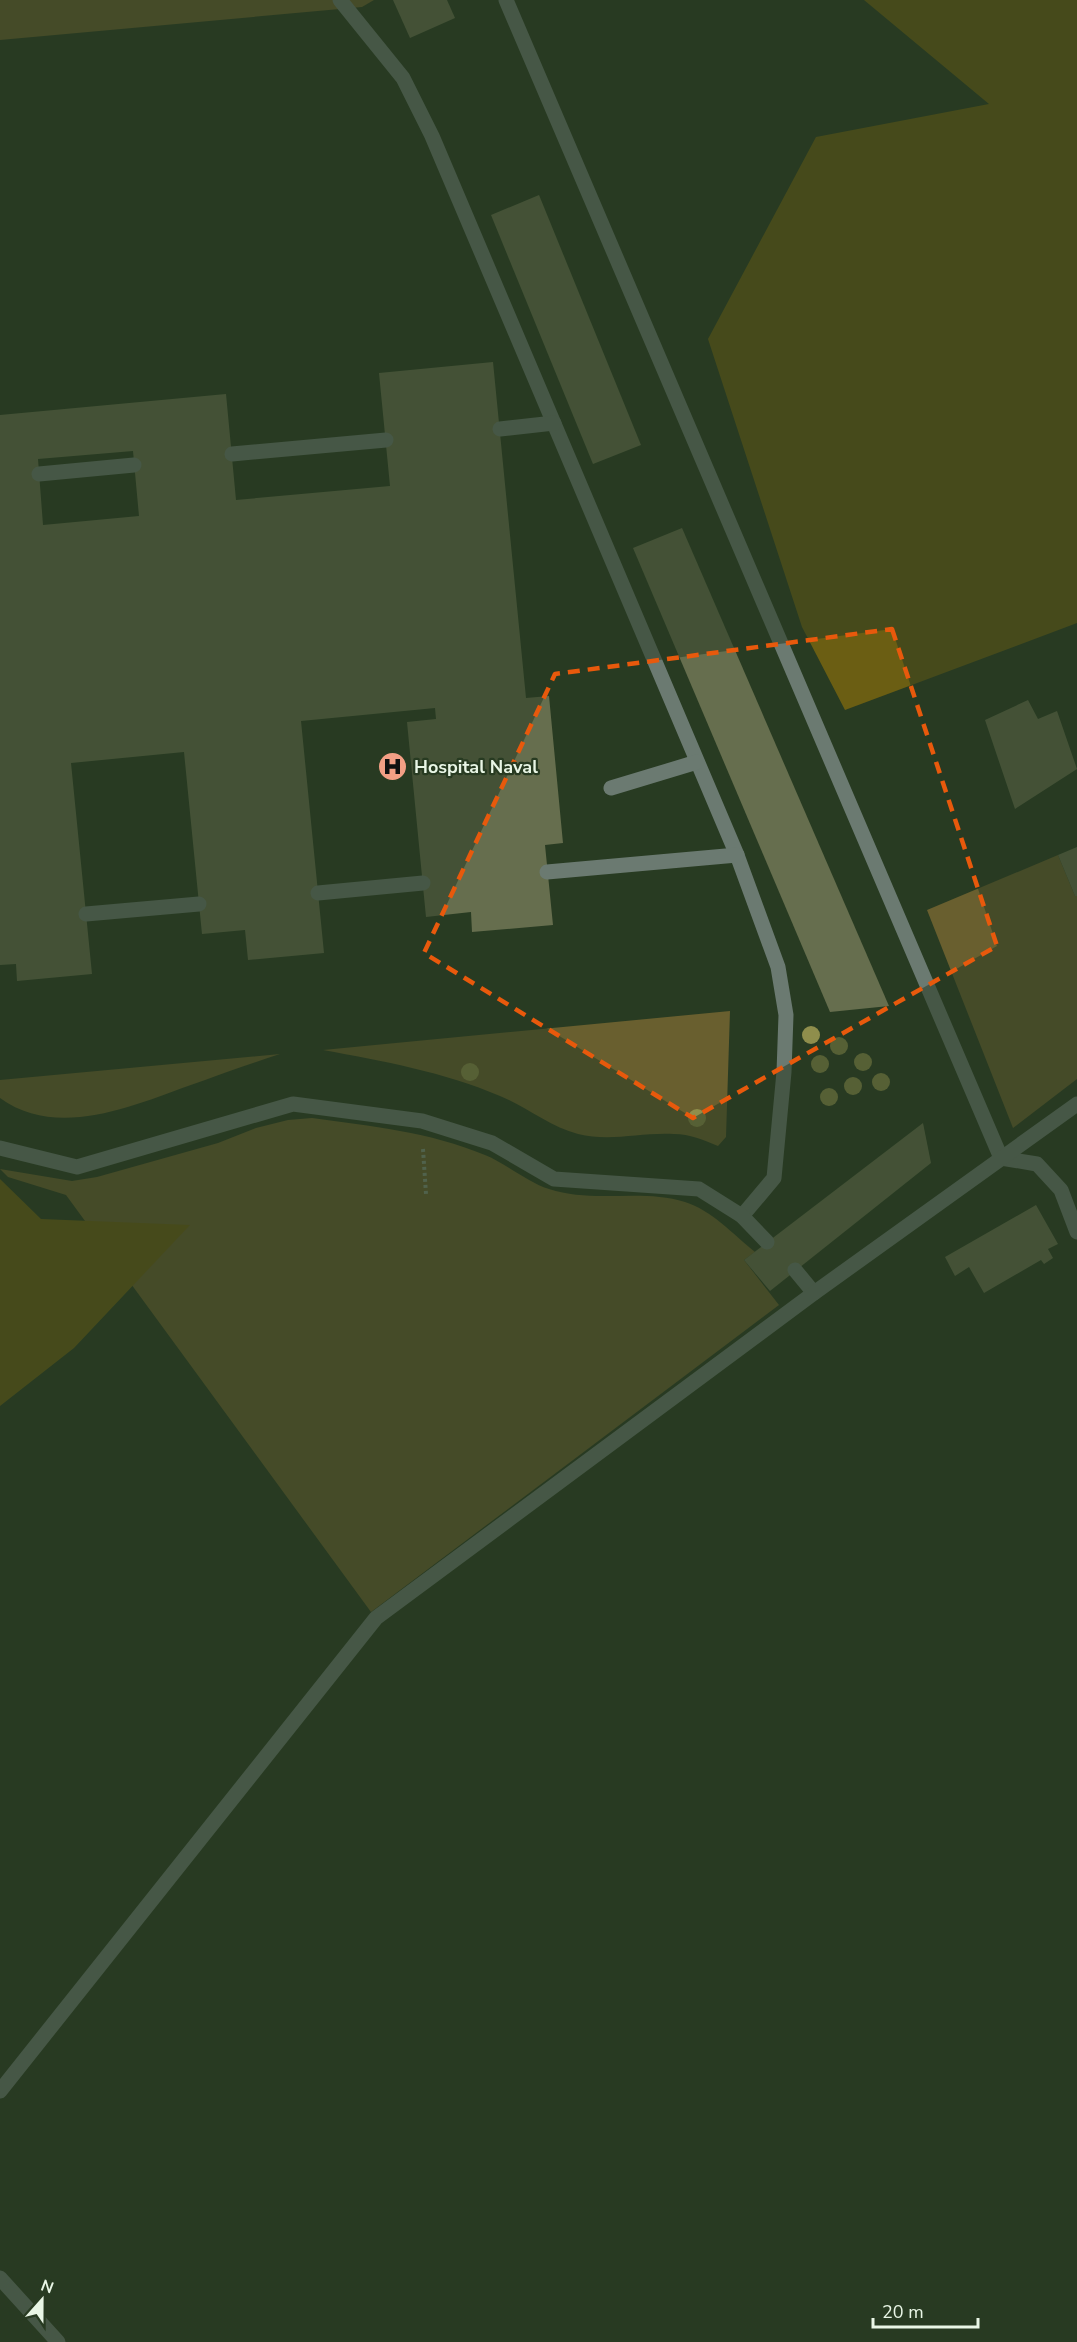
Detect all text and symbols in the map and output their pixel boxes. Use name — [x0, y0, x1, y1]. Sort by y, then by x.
hospital icon: Hospital Naval — [377, 751, 409, 783]
place label: Hospital Naval — [414, 755, 538, 779]
north arrow — [12, 2270, 72, 2330]
text: N — [37, 2275, 57, 2299]
scale bar — [873, 2291, 978, 2329]
text: 20 m — [882, 2300, 924, 2324]

